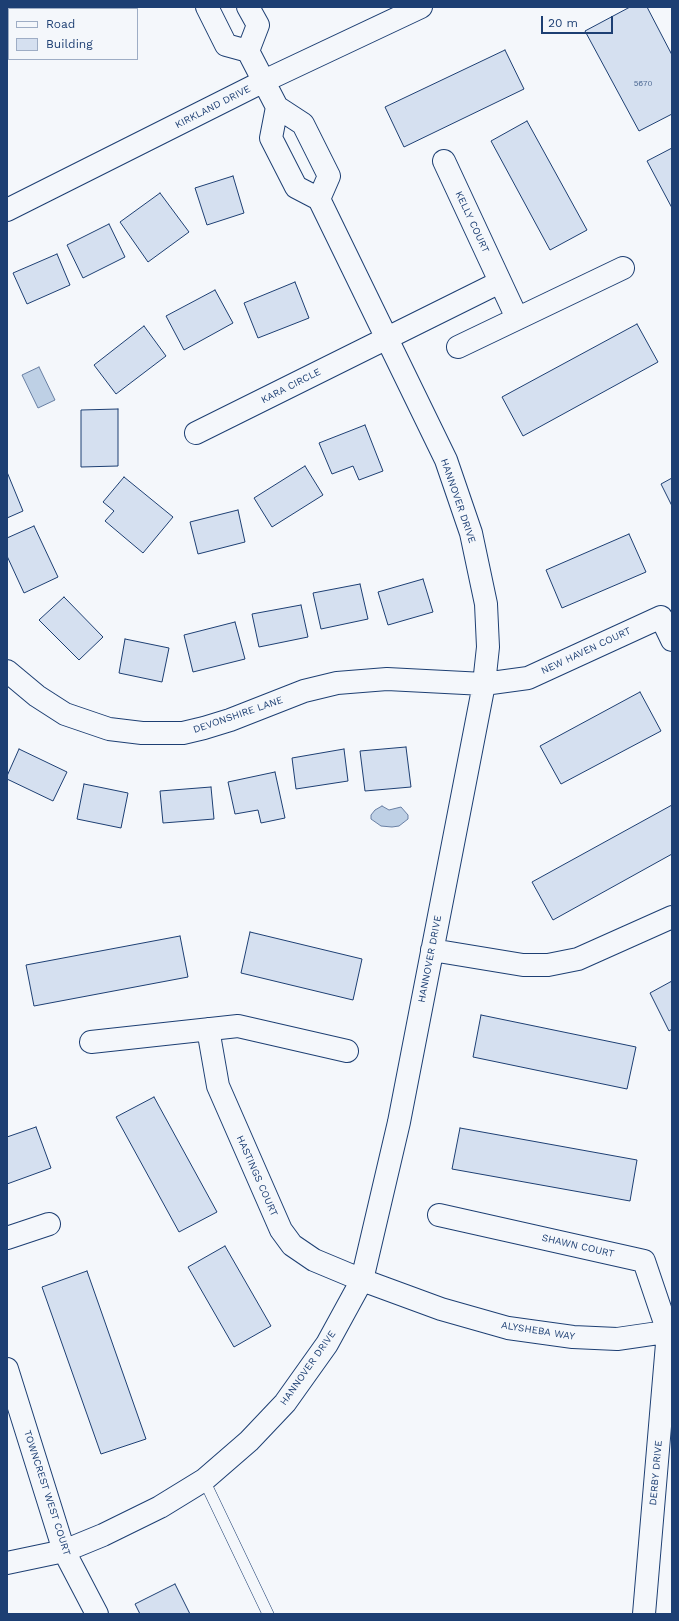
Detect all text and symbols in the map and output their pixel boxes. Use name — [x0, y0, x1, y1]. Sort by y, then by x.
legend — [8, 8, 138, 60]
scale bar — [543, 8, 615, 34]
text: 20 m — [548, 16, 578, 30]
text: Road — [46, 17, 75, 31]
text: Building — [46, 37, 93, 51]
house number: 5670 — [634, 79, 652, 89]
street label: KIRKLAND DRIVE — [173, 83, 253, 131]
street label: KELLY COURT — [452, 189, 492, 255]
street label: KARA CIRCLE — [259, 366, 323, 406]
street label: HANNOVER DRIVE — [438, 457, 478, 545]
street label: NEW HAVEN COURT — [539, 625, 633, 677]
street label: DEVONSHIRE LANE — [192, 694, 284, 736]
street label: HANNOVER DRIVE — [416, 914, 444, 1004]
street label: HASTINGS COURT — [234, 1134, 280, 1218]
street label: SHAWN COURT — [540, 1232, 616, 1260]
street label: ALYSHEBA WAY — [500, 1319, 576, 1343]
street label: HANNOVER DRIVE — [278, 1328, 338, 1408]
street label: TOWNCREST WEST COURT — [21, 1429, 73, 1557]
street label: DERBY DRIVE — [647, 1440, 665, 1506]

